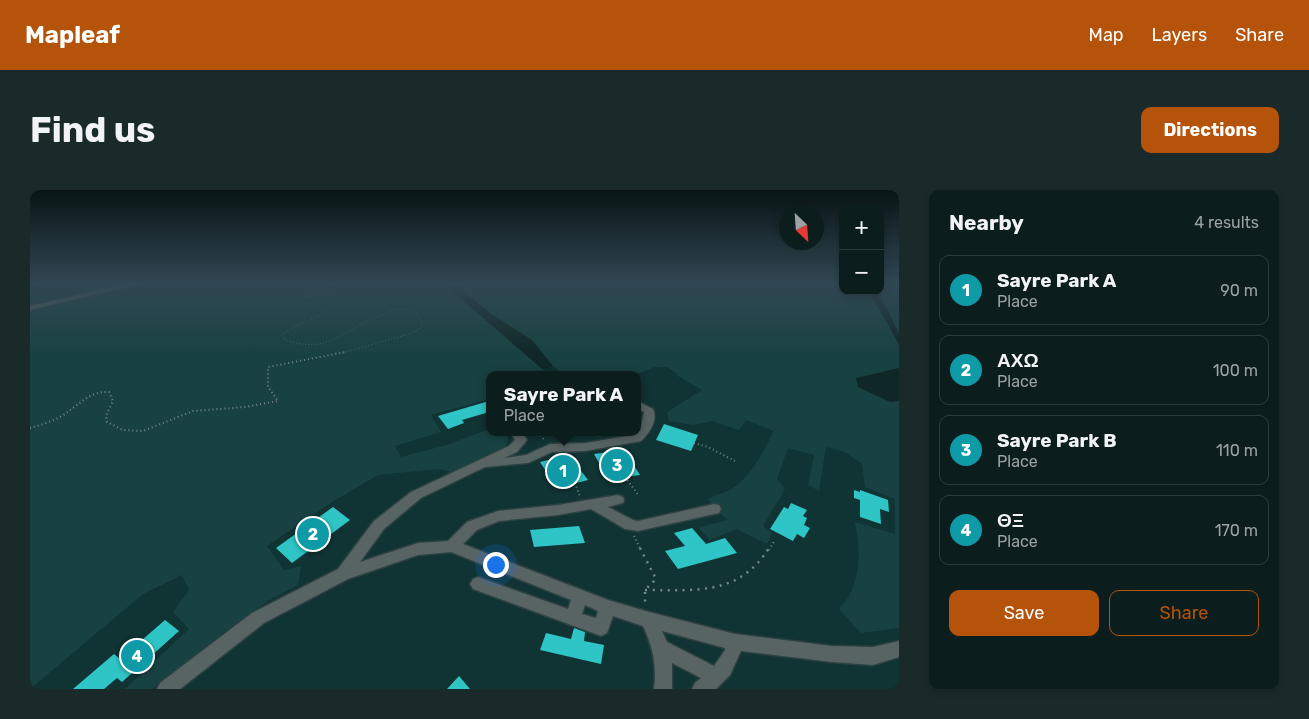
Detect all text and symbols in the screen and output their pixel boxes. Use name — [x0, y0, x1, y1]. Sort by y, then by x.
text: Mapleaf — [25, 21, 120, 49]
text: Map — [1089, 24, 1124, 46]
text: Layers — [1152, 24, 1207, 46]
text: Share — [1235, 24, 1284, 46]
button: Directions — [1141, 107, 1279, 153]
text: Find us — [30, 109, 155, 151]
north arrow — [779, 205, 824, 250]
map controls — [839, 205, 884, 295]
button: + — [839, 205, 884, 250]
text: Nearby — [949, 210, 1024, 235]
text: 4 results — [1194, 213, 1259, 232]
button: − — [839, 250, 884, 295]
text: Sayre Park A — [997, 269, 1116, 292]
text: 1 — [962, 281, 970, 300]
text: 90 m — [1220, 281, 1258, 300]
text: Place — [997, 292, 1038, 311]
text: ΑΧΩ — [997, 349, 1039, 372]
text: 2 — [961, 361, 971, 380]
text: 100 m — [1213, 361, 1258, 380]
popup — [486, 371, 641, 436]
text: Place — [997, 372, 1038, 391]
text: Sayre Park A — [504, 383, 623, 406]
text: Place — [504, 406, 545, 425]
text: Sayre Park B — [997, 429, 1117, 452]
text: 3 — [961, 441, 971, 460]
text: 110 m — [1216, 441, 1258, 460]
pin: 3 — [601, 446, 633, 484]
pin: 1 — [547, 452, 579, 490]
text: Place — [997, 452, 1038, 471]
text: ΘΞ — [997, 509, 1024, 532]
pin: 2 — [297, 515, 329, 553]
text: 4 — [961, 521, 971, 540]
text: 170 m — [1215, 521, 1258, 540]
text: Place — [997, 532, 1038, 551]
your location — [483, 552, 509, 578]
button: Save — [949, 590, 1099, 636]
button: Share — [1109, 590, 1259, 636]
pin: 4 — [121, 637, 153, 675]

